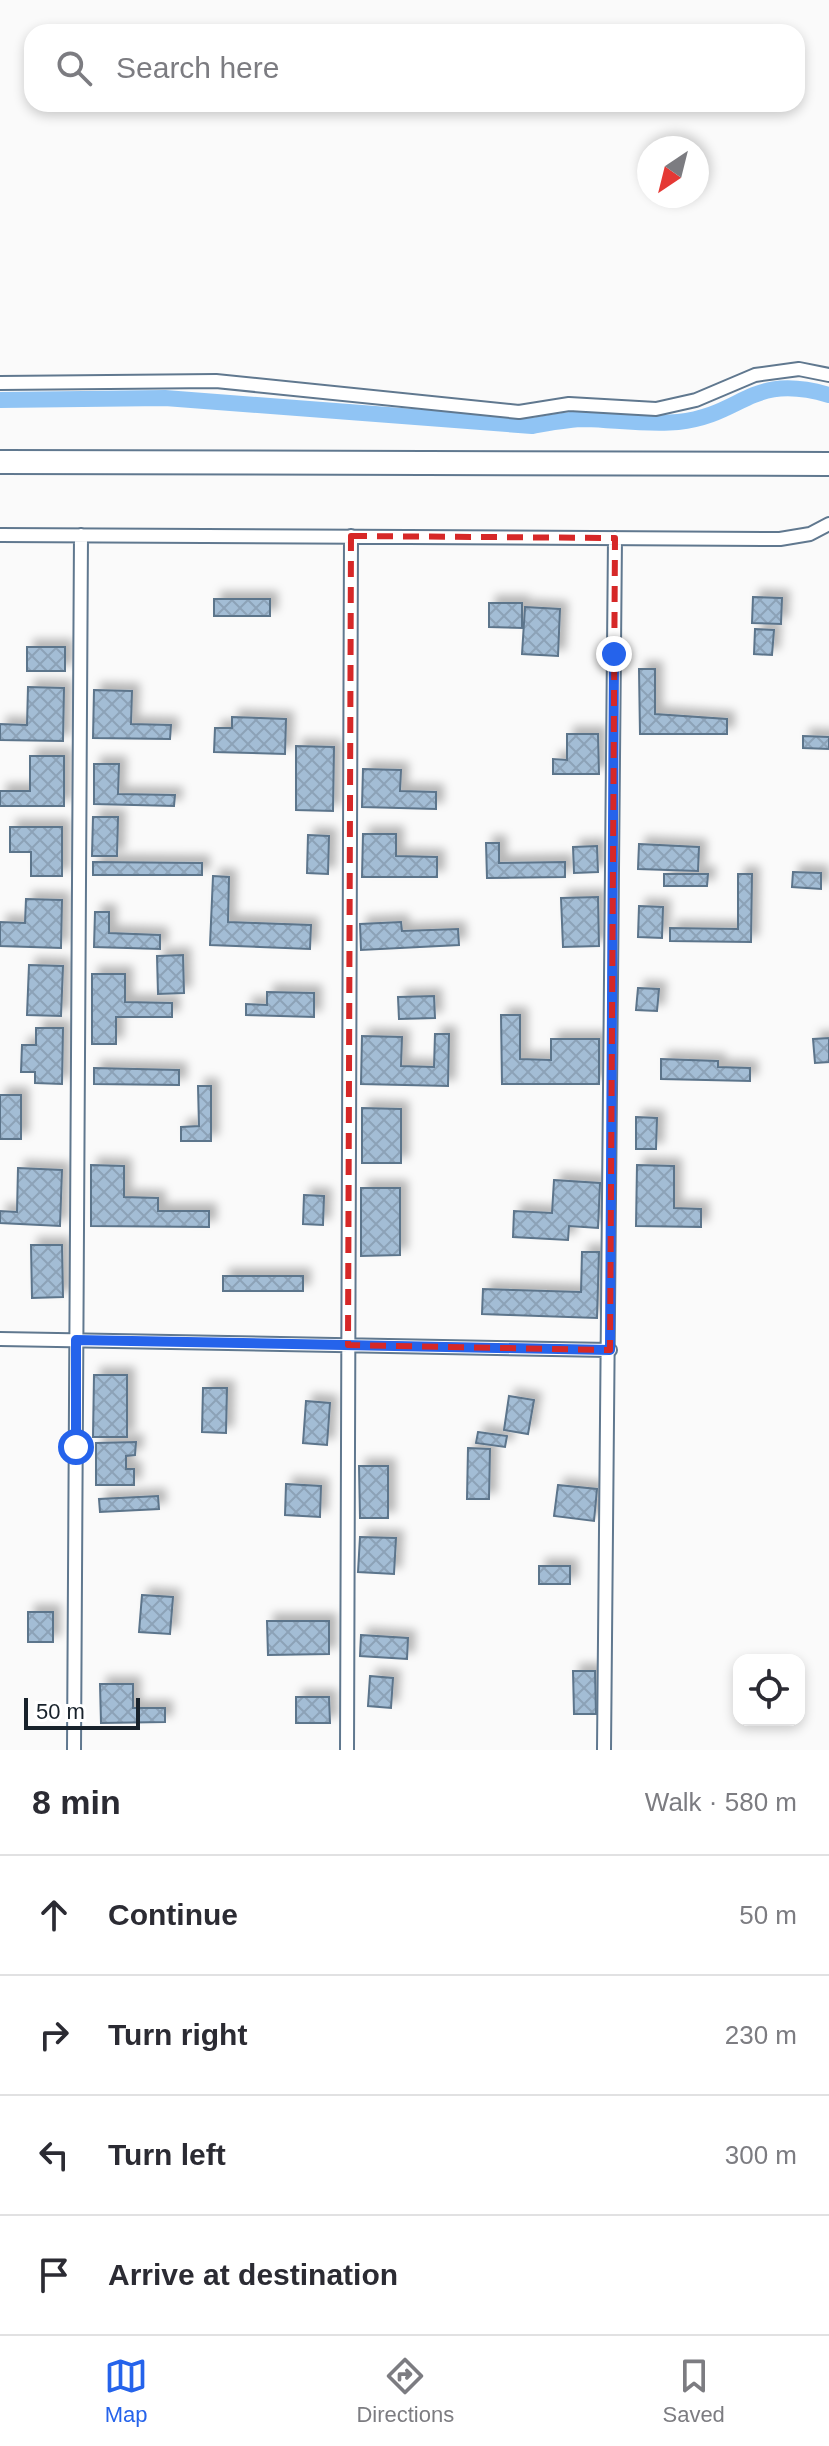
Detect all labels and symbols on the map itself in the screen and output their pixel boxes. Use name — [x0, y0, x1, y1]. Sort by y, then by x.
north arrow — [637, 136, 709, 208]
route end — [596, 636, 632, 672]
route start — [58, 1429, 94, 1465]
scale bar — [24, 1694, 140, 1730]

